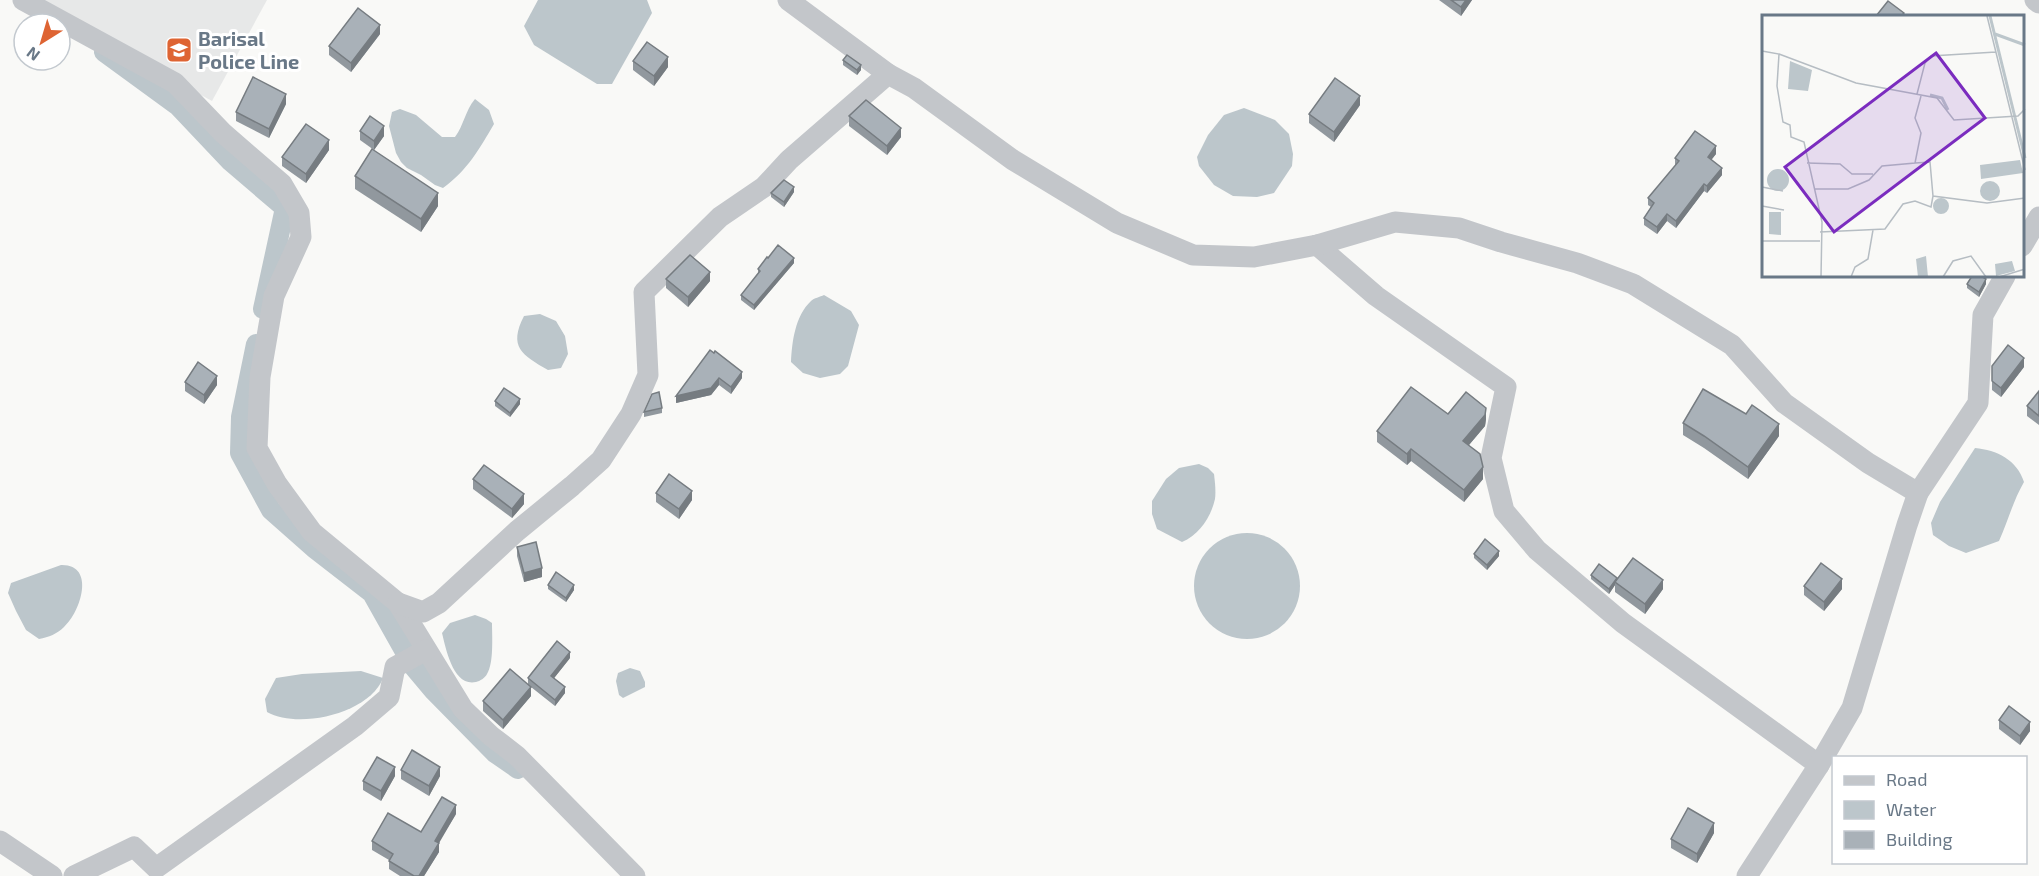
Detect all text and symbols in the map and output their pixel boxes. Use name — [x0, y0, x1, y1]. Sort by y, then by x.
north arrow — [12, 12, 72, 72]
inset map — [1762, 15, 2024, 278]
place label: Barisal Police Line — [198, 26, 299, 73]
school or university icon: Barisal Police Line — [164, 35, 194, 65]
text: N — [22, 43, 43, 65]
legend — [1832, 756, 2027, 864]
text: Road — [1886, 768, 1927, 790]
text: Water — [1886, 798, 1936, 820]
text: Building — [1886, 828, 1953, 850]

